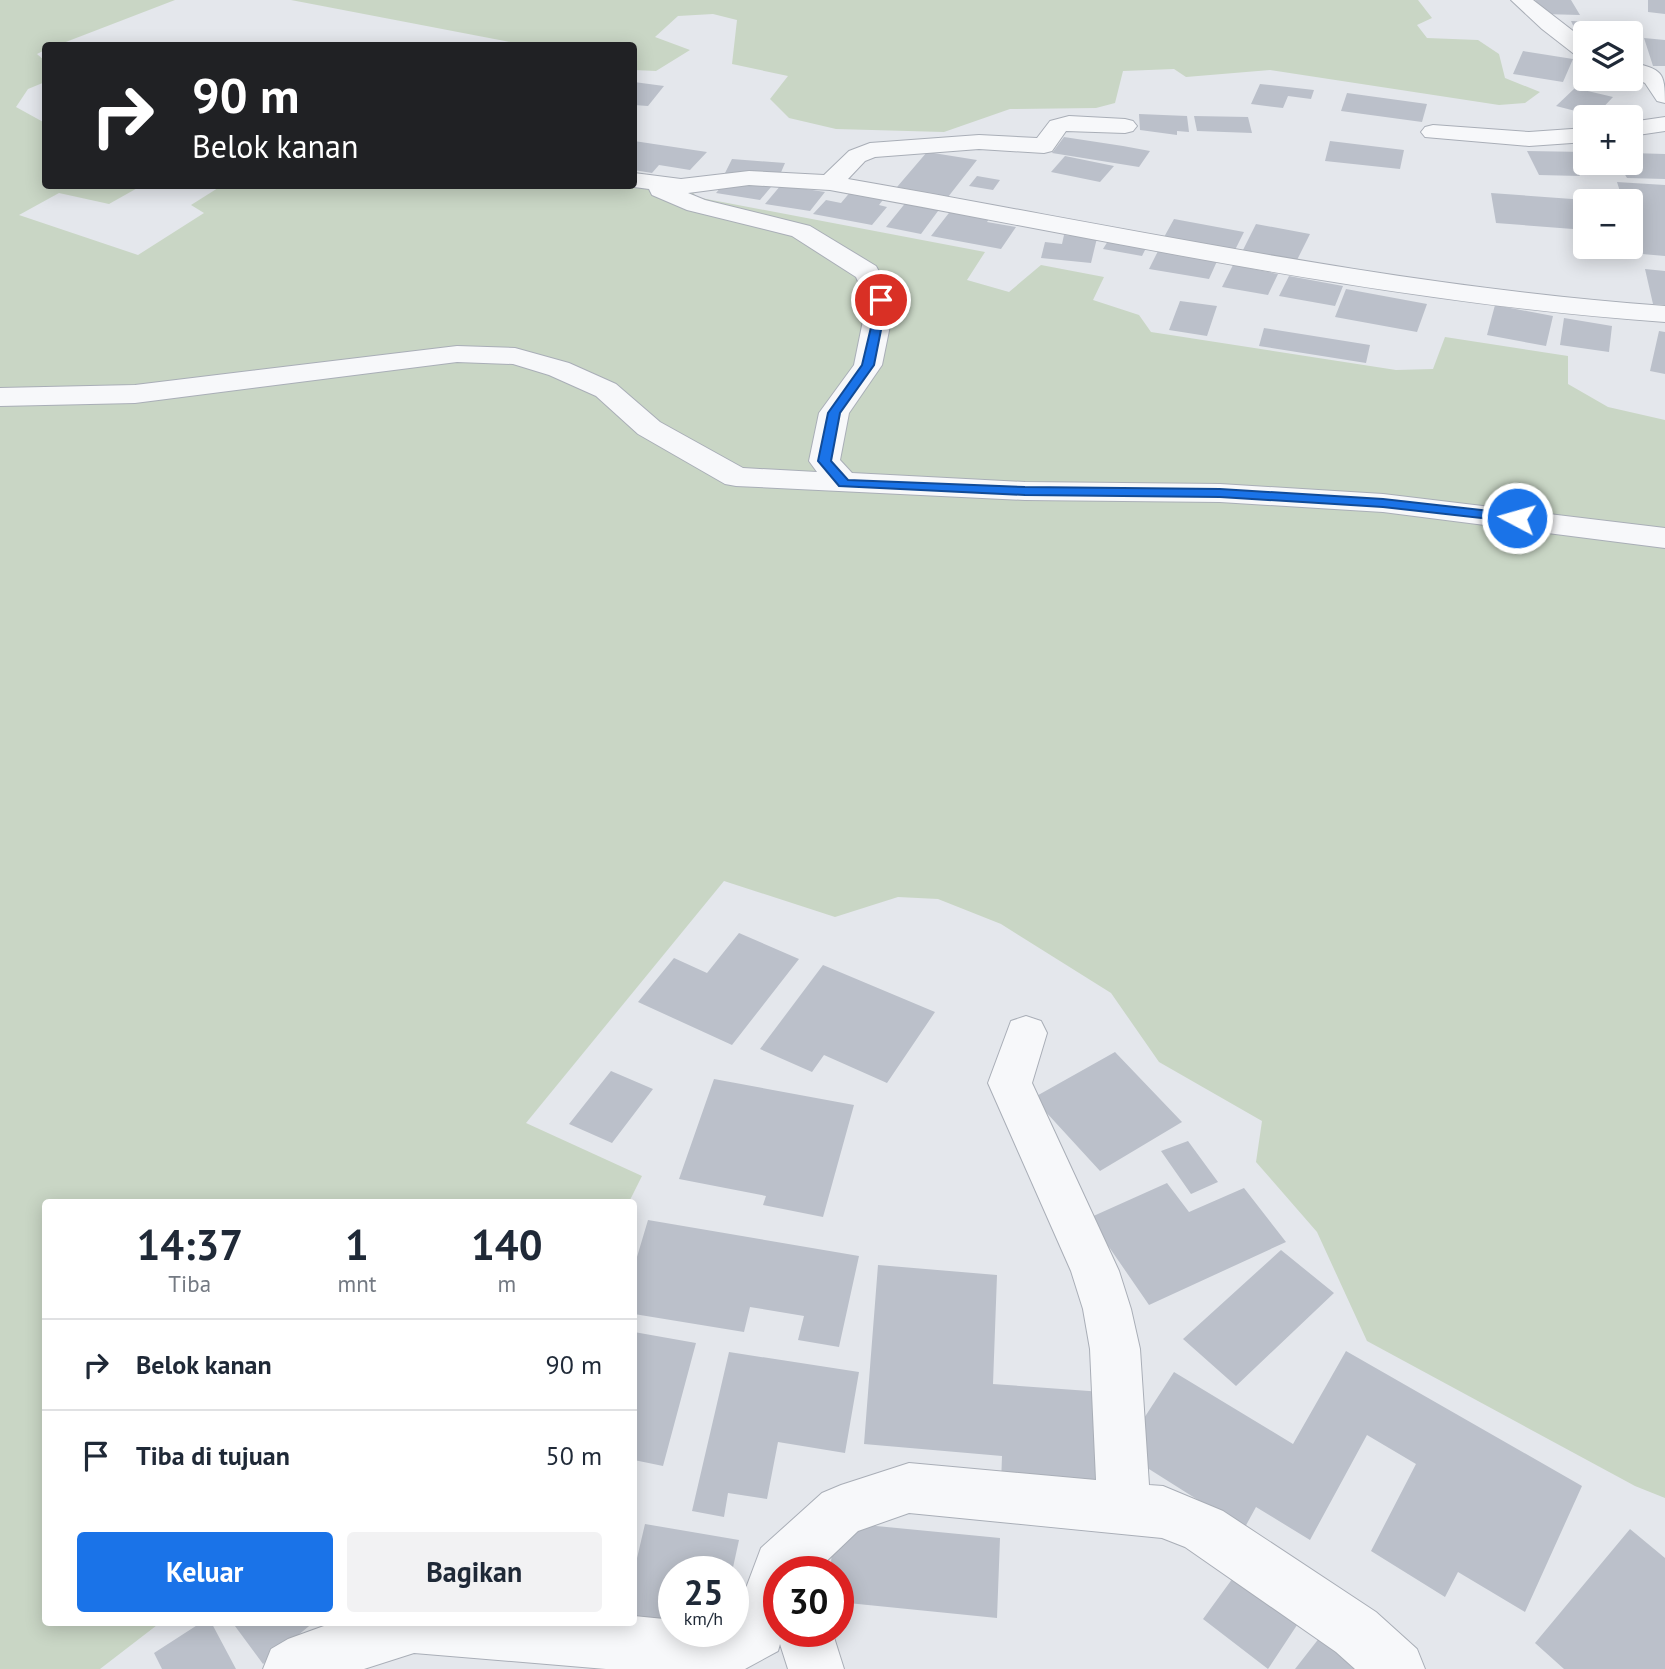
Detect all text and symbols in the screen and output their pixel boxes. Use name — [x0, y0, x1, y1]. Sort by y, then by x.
map controls — [1573, 21, 1643, 259]
button: layers — [1573, 21, 1643, 91]
text: 90 m — [192, 63, 299, 127]
icon: right — [77, 70, 168, 161]
button: + — [1573, 105, 1643, 175]
text: Belok kanan — [192, 125, 358, 167]
button: − — [1573, 189, 1643, 259]
pin — [851, 270, 911, 330]
icon: arrive — [862, 281, 900, 319]
position arrow — [1480, 481, 1554, 555]
text: 14:37 — [136, 1217, 243, 1272]
text: 1 — [345, 1217, 369, 1272]
text: 140 — [471, 1217, 542, 1272]
text: Tiba — [168, 1269, 211, 1298]
text: mnt — [338, 1269, 377, 1298]
text: m — [497, 1269, 516, 1298]
icon: right — [77, 1346, 115, 1384]
text: Belok kanan — [136, 1348, 272, 1381]
text: 90 m — [546, 1348, 602, 1381]
icon: arrive — [77, 1437, 115, 1475]
text: Tiba di tujuan — [136, 1439, 290, 1472]
text: 50 m — [546, 1439, 602, 1472]
button: Keluar — [77, 1532, 333, 1612]
button: Bagikan — [347, 1532, 602, 1612]
speed limit sign: 30 — [763, 1556, 854, 1647]
text: 25 — [684, 1569, 723, 1615]
text: km/h — [684, 1607, 723, 1630]

